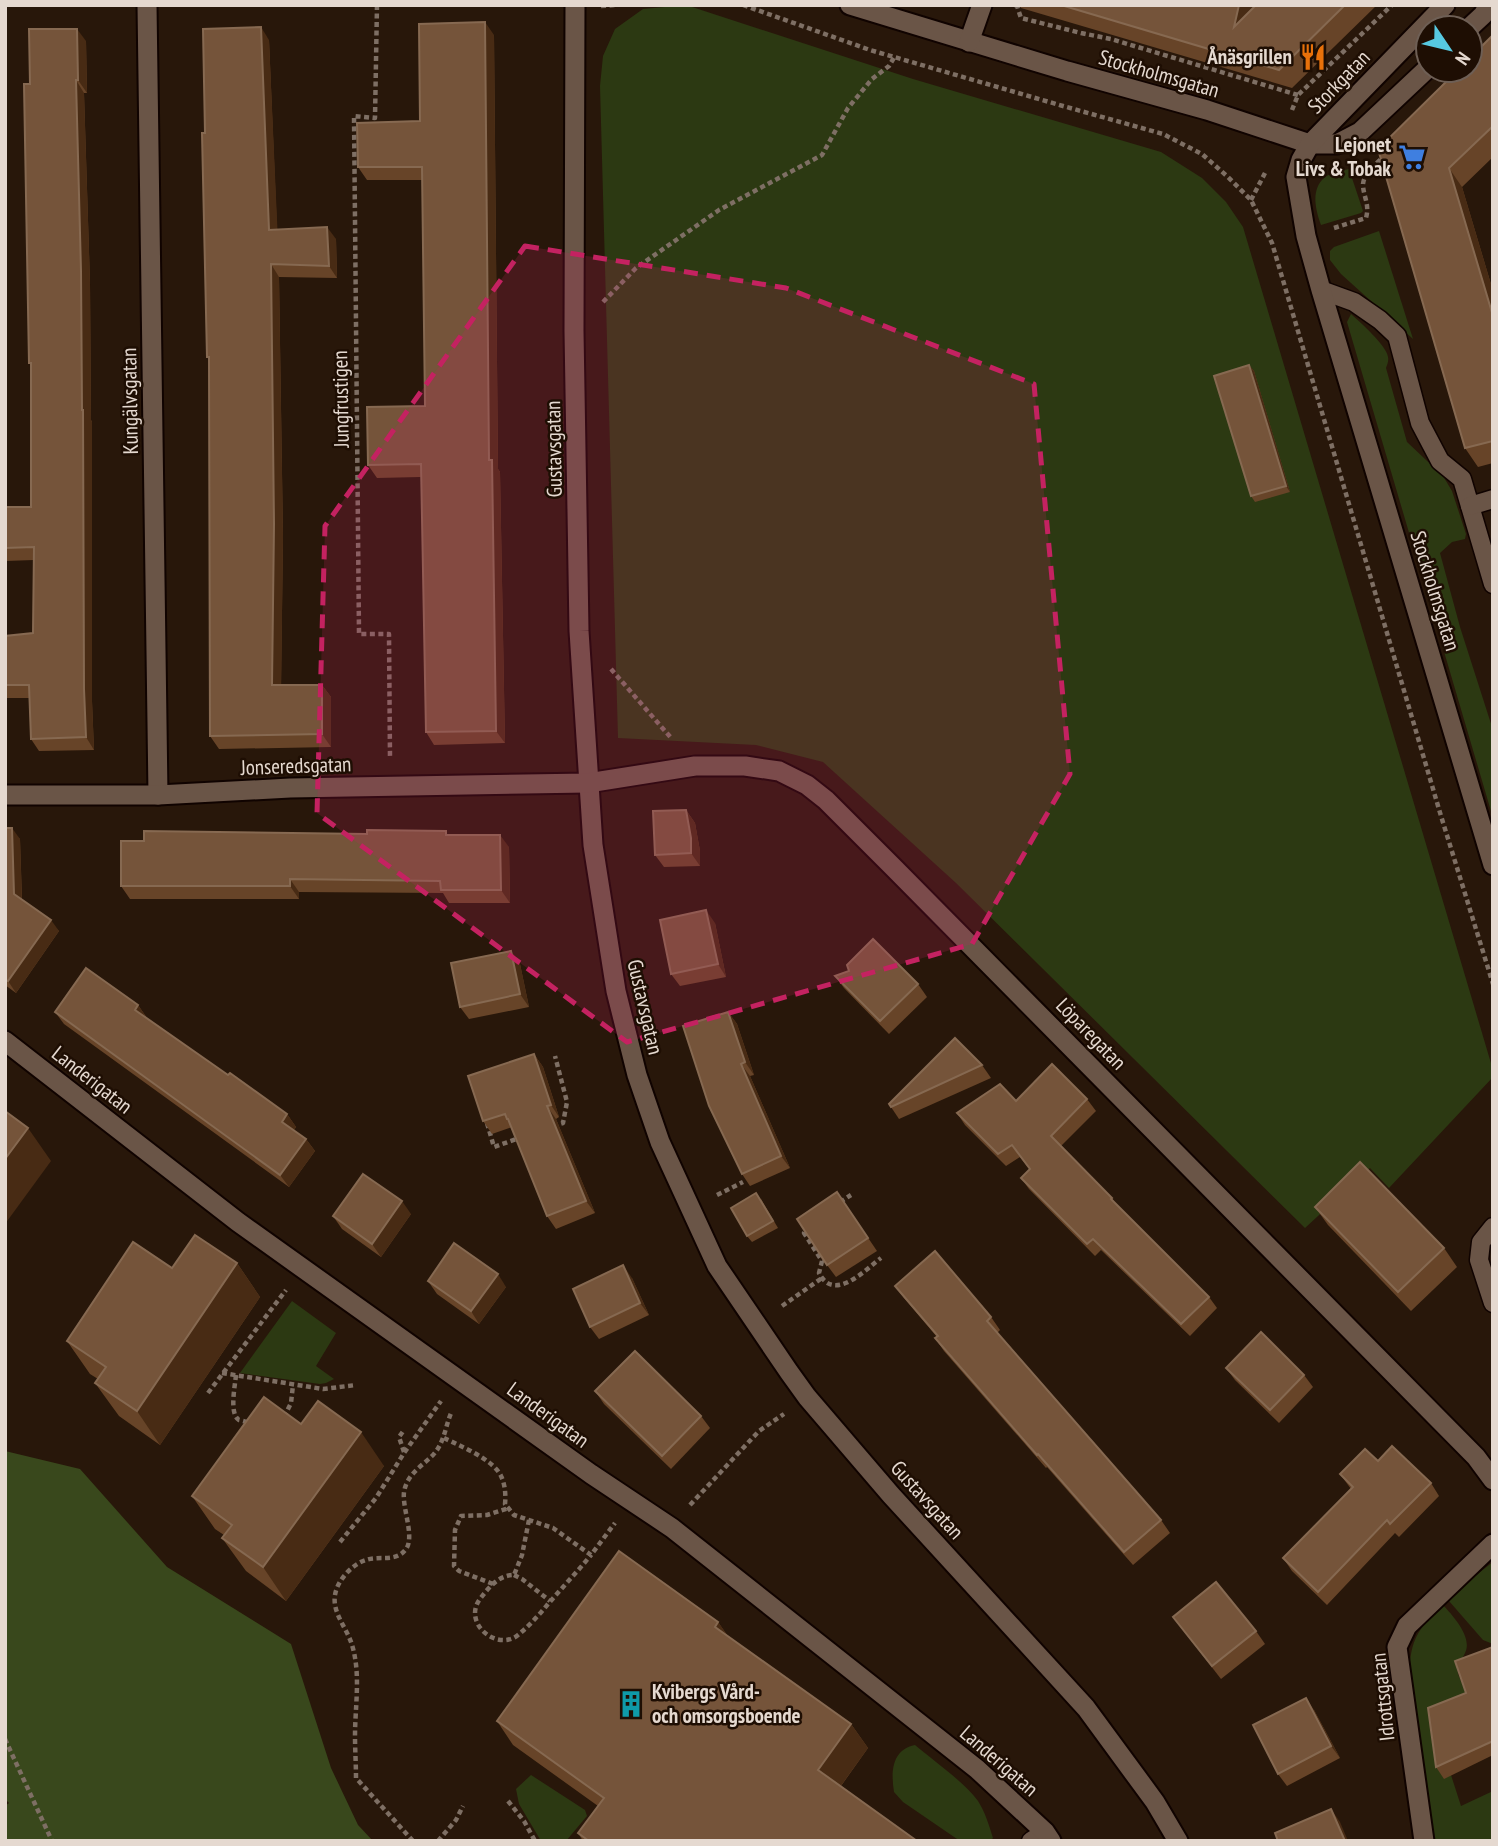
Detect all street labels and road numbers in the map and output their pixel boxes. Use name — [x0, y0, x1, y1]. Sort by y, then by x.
street label: Stockholmsgatan — [1096, 43, 1223, 104]
street label: Storkgatan — [1302, 44, 1376, 119]
street label: Kungälvsgatan — [115, 347, 144, 455]
street label: Jungfrustigen — [326, 350, 355, 449]
street label: Gustavsgatan — [539, 400, 568, 498]
street label: Stockholmsgatan — [1404, 528, 1467, 654]
street label: Jonseredsgatan — [239, 750, 352, 781]
street label: Gustavsgatan — [621, 957, 670, 1057]
street label: Löparegatan — [1051, 992, 1132, 1075]
street label: Landerigatan — [47, 1040, 138, 1119]
street label: Landerigatan — [502, 1376, 595, 1453]
street label: Gustavsgatan — [885, 1455, 970, 1545]
street label: Idrottsgatan — [1364, 1652, 1401, 1742]
street label: Landerigatan — [955, 1719, 1044, 1802]

